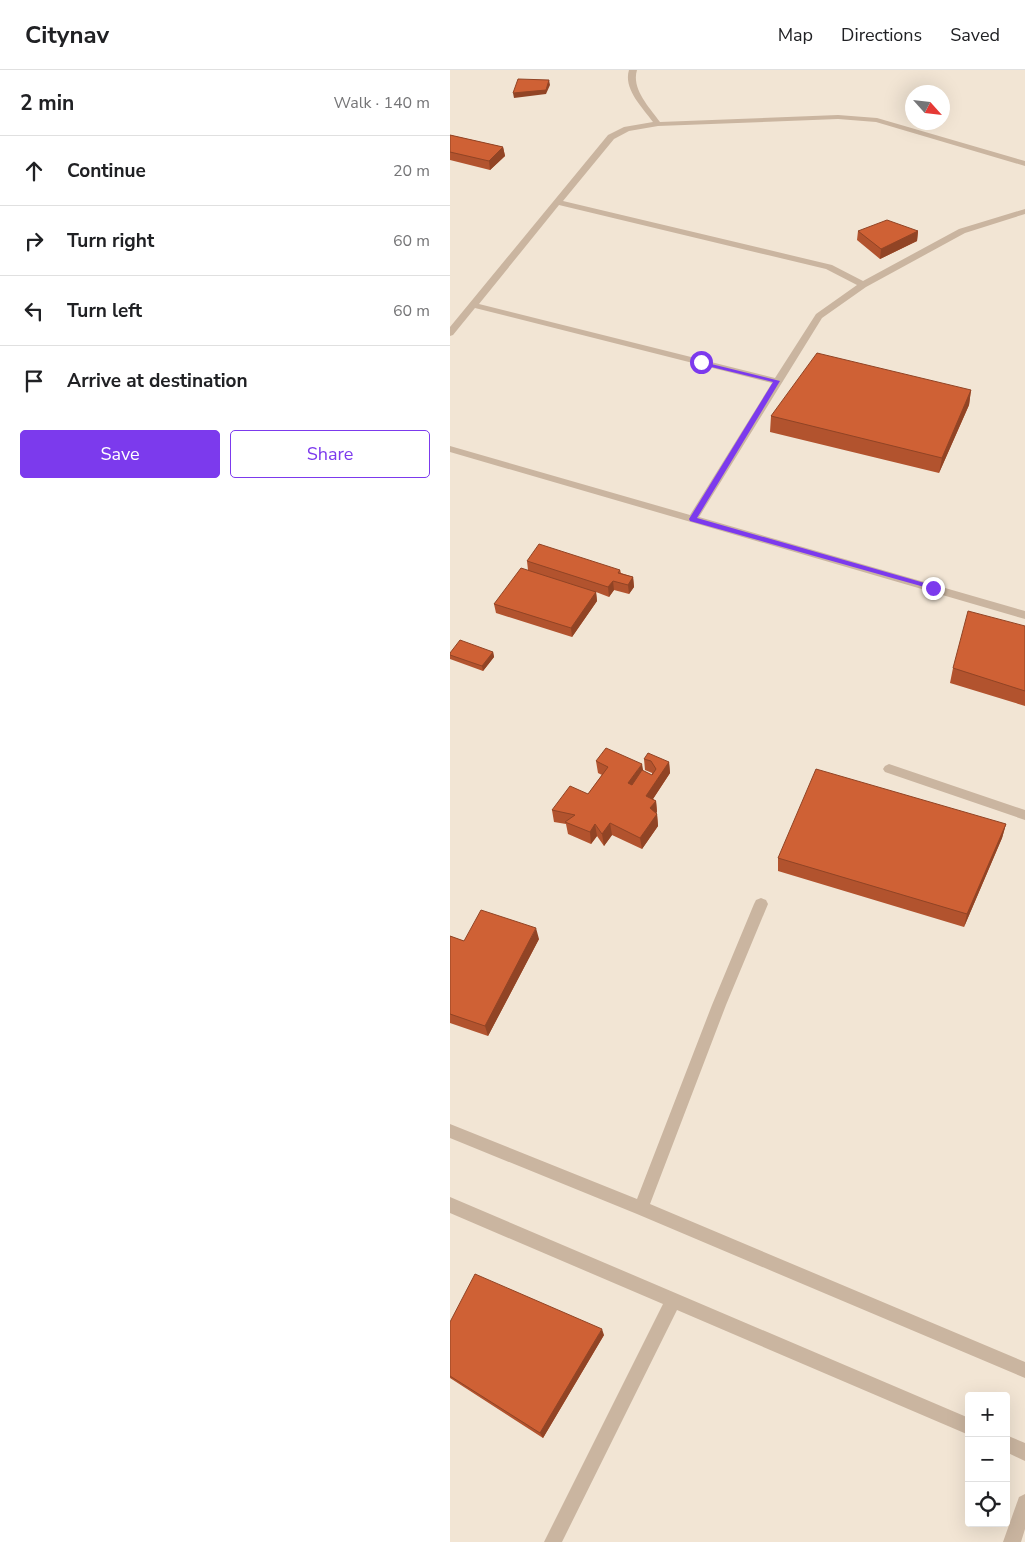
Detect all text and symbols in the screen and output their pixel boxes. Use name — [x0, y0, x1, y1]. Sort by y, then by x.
text: Citynav — [25, 19, 109, 51]
text: Map — [778, 23, 813, 47]
text: Directions — [841, 23, 922, 47]
text: Saved — [950, 23, 1000, 47]
north arrow — [905, 85, 950, 130]
text: 2 min — [20, 89, 74, 117]
text: Walk · 140 m — [334, 92, 430, 114]
icon: ahead — [20, 157, 48, 185]
text: Continue — [67, 158, 146, 184]
text: 20 m — [393, 160, 430, 182]
icon: right — [20, 227, 48, 255]
text: Turn right — [67, 228, 154, 254]
text: 60 m — [393, 230, 430, 252]
icon: left — [20, 297, 48, 325]
text: Turn left — [67, 298, 142, 324]
text: 60 m — [393, 300, 430, 322]
route start — [690, 351, 713, 374]
icon: arrive — [20, 367, 48, 395]
text: Arrive at destination — [67, 368, 248, 394]
button: Save — [20, 430, 220, 478]
button: Share — [230, 430, 430, 478]
route end — [922, 577, 945, 600]
map controls — [965, 1392, 1010, 1527]
button: + — [965, 1392, 1010, 1437]
button: − — [965, 1437, 1010, 1482]
button: locate — [965, 1482, 1010, 1527]

